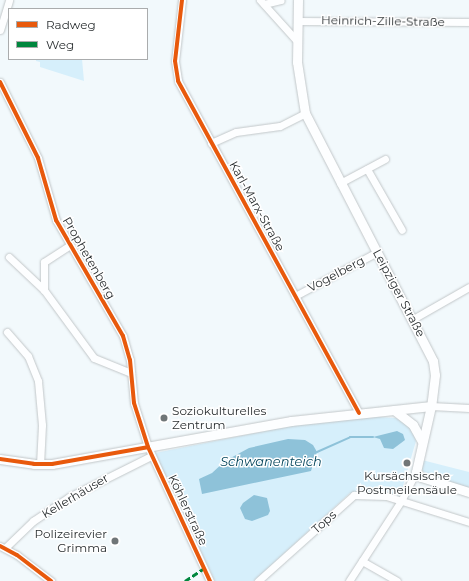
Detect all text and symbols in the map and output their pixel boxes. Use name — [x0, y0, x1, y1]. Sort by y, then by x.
legend — [8, 8, 148, 60]
street label: Heinrich-Zille-Straße — [321, 13, 445, 29]
text: Radweg — [46, 17, 96, 32]
text: Weg — [46, 37, 74, 52]
street label: Karl-Marx-Straße — [226, 158, 288, 254]
street label: Prophetenberg — [60, 214, 118, 302]
street label: Leipziger Straße — [370, 247, 428, 339]
street label: Vogelberg — [305, 253, 367, 295]
place label: Soziokulturelles Zentrum — [172, 404, 266, 432]
marker: Soziokulturelles Zentrum — [159, 413, 169, 423]
water label: Schwanenteich — [220, 453, 322, 469]
marker: Kursächsische Postmeilensäule — [402, 458, 412, 468]
place label: Kursächsische Postmeilensäule — [357, 469, 457, 497]
street label: Kellerhäuser — [39, 470, 111, 522]
street label: Köhlerstraße — [165, 472, 211, 548]
street label: Tops — [309, 507, 339, 537]
place label: Polizeirevier Grimma — [34, 527, 107, 555]
marker: Polizeirevier Grimma — [110, 536, 120, 546]

